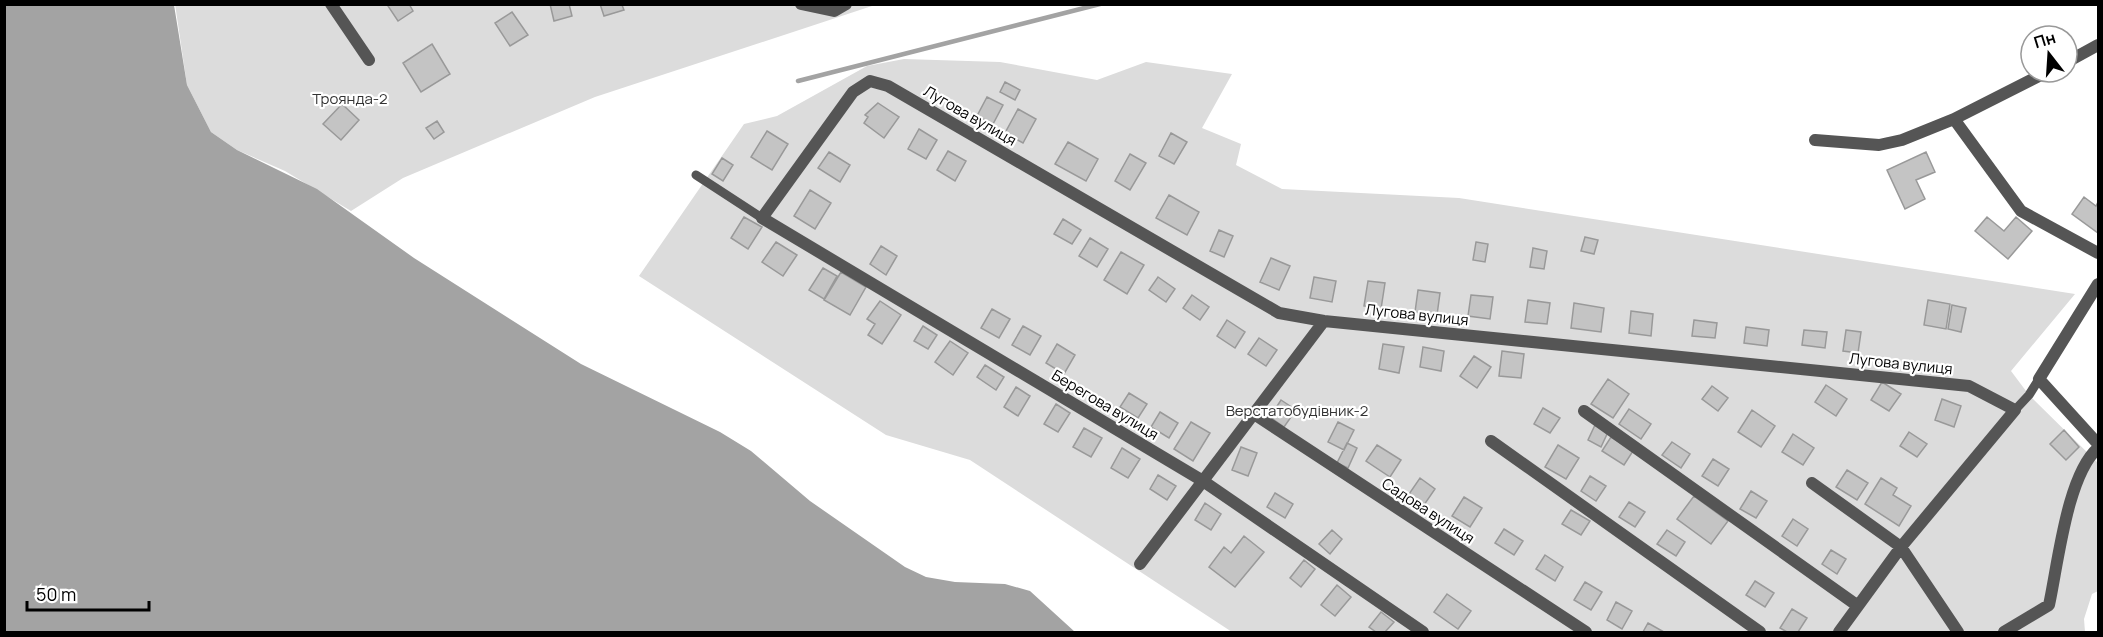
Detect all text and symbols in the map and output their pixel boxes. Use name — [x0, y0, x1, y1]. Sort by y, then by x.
north arrow — [2019, 24, 2079, 84]
text: Пн — [2031, 26, 2058, 53]
street label: Лугова вулиця — [920, 81, 1020, 151]
park label: Троянда-2 — [312, 88, 388, 109]
street label: Лугова вулиця — [1364, 299, 1470, 330]
street label: Лугова вулиця — [1848, 348, 1954, 379]
street label: Берегова вулиця — [1048, 364, 1162, 445]
park label: Верстатобудівник-2 — [1226, 400, 1368, 421]
street label: Садова вулиця — [1378, 473, 1479, 548]
scale bar — [27, 574, 148, 612]
text: 50 m — [36, 582, 76, 606]

